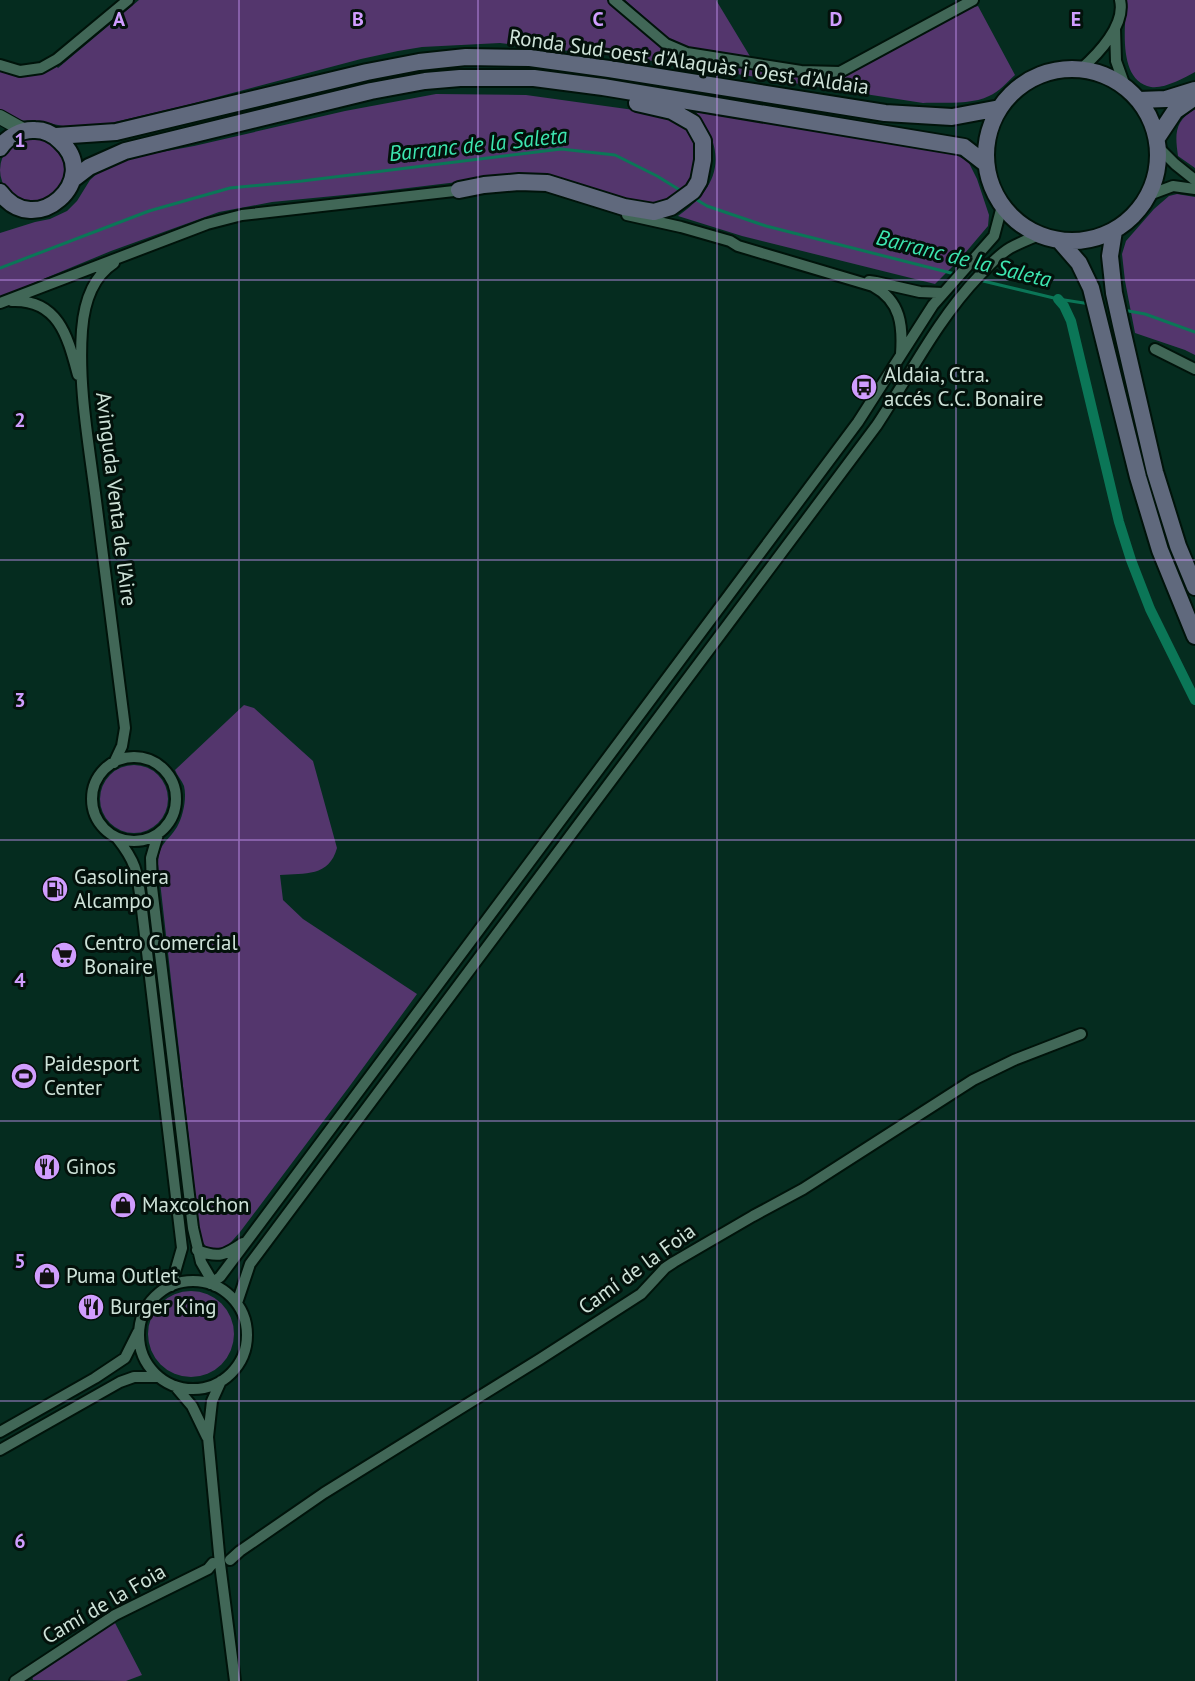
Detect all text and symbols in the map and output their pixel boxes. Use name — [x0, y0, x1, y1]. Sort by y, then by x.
text: A — [113, 6, 126, 32]
text: B — [352, 6, 364, 32]
text: C — [592, 6, 604, 32]
text: D — [830, 6, 843, 32]
text: E — [1071, 6, 1081, 32]
street label: Ronda Sud-oest d'Alaquàs i Oest d'Aldaia — [507, 23, 871, 100]
water label: Barranc de la Saleta — [387, 121, 569, 167]
text: 1 — [14, 127, 26, 153]
water label: Barranc de la Saleta — [874, 223, 1055, 293]
place label: Aldaia, Ctra. accés C.C. Bonaire — [884, 361, 1043, 412]
bus stop icon: Aldaia, Ctra. accés C.C. Bonaire — [849, 372, 879, 402]
street label: Avinguda Venta de l'Aire — [90, 390, 143, 608]
text: 2 — [14, 407, 26, 433]
text: 3 — [14, 687, 26, 713]
place label: Gasolinera Alcampo — [74, 863, 169, 914]
fuel station icon: Gasolinera Alcampo — [40, 874, 70, 904]
place label: Centro Comercial Bonaire — [84, 929, 238, 980]
supermarket icon: Centro Comercial Bonaire — [49, 940, 79, 970]
text: 4 — [14, 967, 26, 993]
place label: Paidesport Center — [44, 1050, 139, 1101]
sports icon: Paidesport Center — [9, 1061, 39, 1091]
restaurant icon: Ginos — [32, 1152, 62, 1182]
place label: Ginos — [66, 1153, 116, 1180]
shop icon: Maxcolchon — [108, 1190, 138, 1220]
place label: Maxcolchon — [142, 1191, 249, 1218]
street label: Camí de la Foia — [573, 1217, 701, 1320]
text: 5 — [14, 1248, 26, 1274]
shop icon: Puma Outlet — [32, 1261, 62, 1291]
place label: Puma Outlet — [66, 1262, 178, 1289]
restaurant icon: Burger King — [76, 1292, 106, 1322]
place label: Burger King — [110, 1293, 217, 1320]
text: 6 — [14, 1528, 26, 1554]
street label: Camí de la Foia — [37, 1557, 170, 1650]

